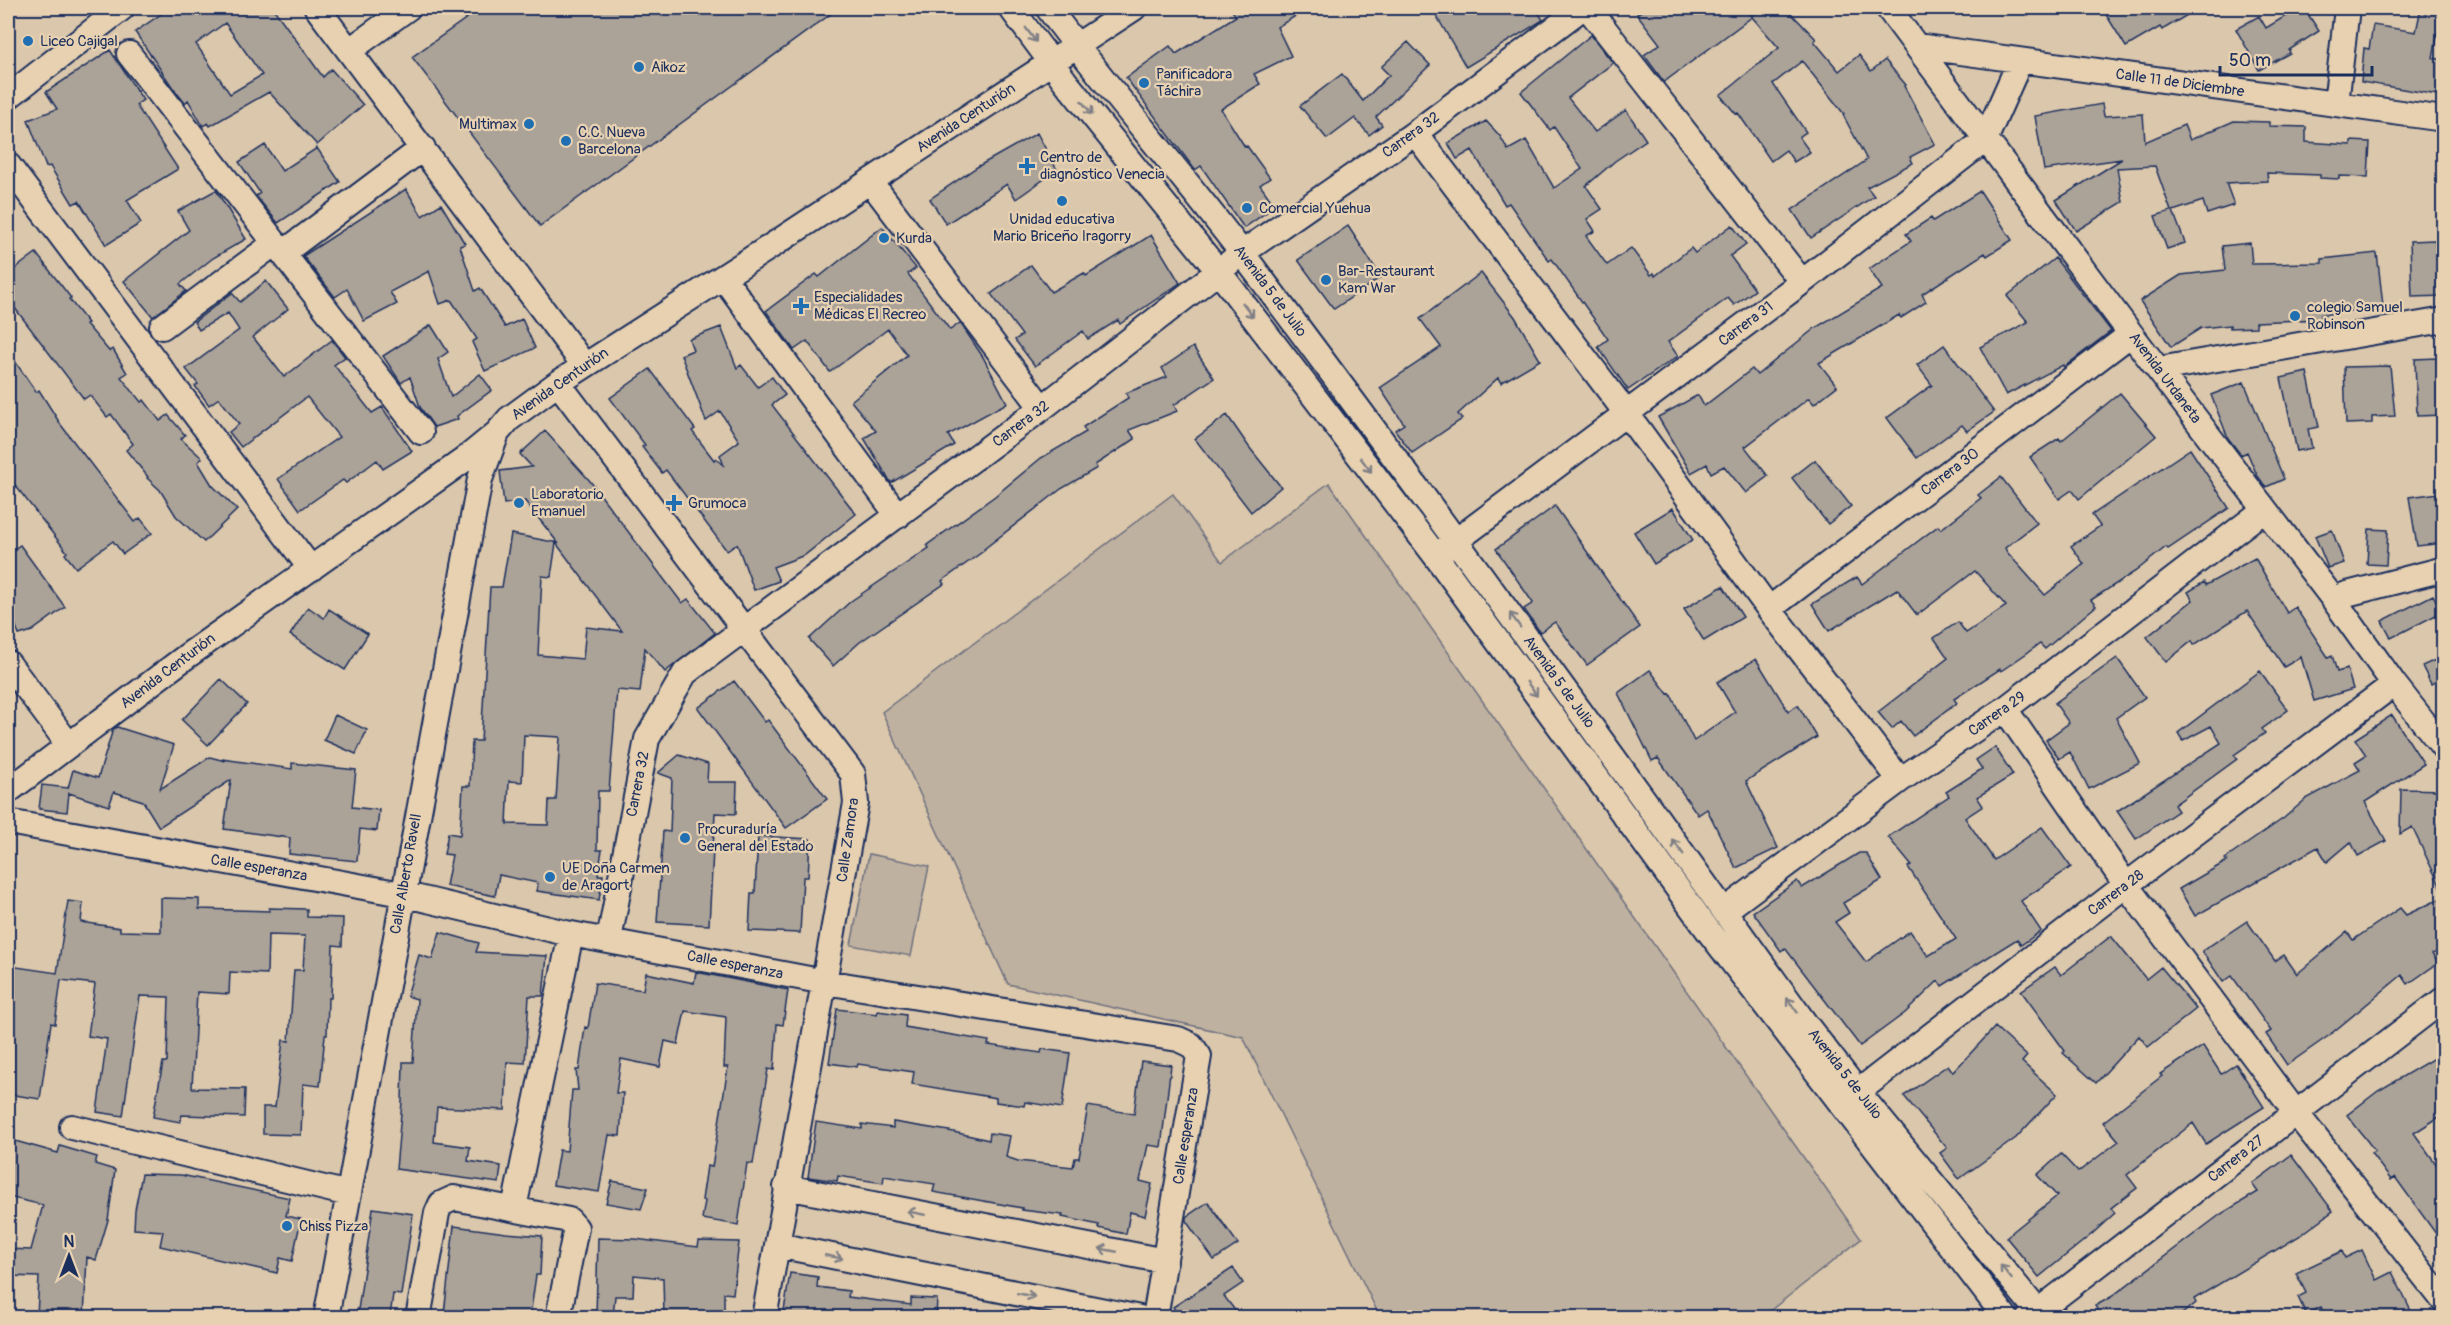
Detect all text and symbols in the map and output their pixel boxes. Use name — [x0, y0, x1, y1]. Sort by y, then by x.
one-way arrow — [1025, 26, 1037, 42]
place label: Liceo Cajigal — [40, 32, 118, 51]
marker: Liceo Cajigal — [21, 34, 35, 48]
scale bar — [2220, 39, 2372, 77]
text: 50 m — [2229, 49, 2271, 72]
place label: Aikoz — [651, 58, 686, 77]
marker: Aikoz — [632, 60, 646, 74]
place label: Panificadora Táchira — [1156, 65, 1232, 101]
street label: Calle 11 de Diciembre — [2114, 65, 2246, 102]
marker: Panificadora Táchira — [1137, 76, 1151, 90]
street label: Avenida Centurión — [913, 79, 1019, 157]
one-way arrow — [1080, 100, 1093, 116]
street label: Carrera 32 — [1379, 108, 1443, 162]
place label: Multimax — [459, 115, 517, 134]
marker: Multimax — [522, 117, 536, 131]
place label: C.C. Nueva Barcelona — [578, 123, 645, 159]
marker: C.C. Nueva Barcelona — [559, 134, 573, 148]
place label: Centro de diagnóstico Venecia — [1040, 148, 1165, 184]
marker: Centro de diagnóstico Venecia — [1018, 157, 1036, 175]
marker: Unidad educativa Mario Briceño Iragorry — [1055, 194, 1069, 208]
place label: Comercial Yuehua — [1259, 199, 1371, 218]
marker: Comercial Yuehua — [1240, 201, 1254, 215]
place label: Unidad educativa Mario Briceño Iragorry — [993, 210, 1132, 246]
place label: Kurda — [896, 229, 932, 248]
marker: Kurda — [877, 231, 891, 245]
street label: Avenida 5 de Julio — [1229, 241, 1311, 341]
place label: Bar-Restaurant Kam War — [1338, 262, 1435, 298]
marker: Bar-Restaurant Kam War — [1319, 273, 1333, 287]
place label: Especialidades Médicas El Recreo — [814, 288, 926, 324]
marker: Especialidades Médicas El Recreo — [792, 297, 810, 315]
street label: Carrera 31 — [1715, 297, 1777, 351]
place label: colegio Samuel Robinson — [2307, 298, 2403, 334]
one-way arrow — [1242, 301, 1254, 317]
marker: colegio Samuel Robinson — [2288, 309, 2302, 323]
street label: Avenida Urdaneta — [2125, 329, 2205, 427]
street label: Avenida Centurión — [508, 343, 612, 425]
street label: Carrera 32 — [989, 396, 1053, 452]
street label: Carrera 30 — [1917, 444, 1983, 500]
one-way arrow — [1360, 456, 1373, 472]
place label: Laboratorio Emanuel — [531, 485, 604, 521]
marker: Grumoca — [665, 494, 683, 512]
place label: Grumoca — [688, 494, 746, 513]
marker: Laboratorio Emanuel — [512, 496, 526, 510]
one-way arrow — [1509, 613, 1521, 629]
street label: Avenida Centurión — [117, 629, 219, 713]
street label: Avenida 5 de Julio — [1519, 632, 1599, 732]
one-way arrow — [1526, 680, 1538, 696]
street label: Carrera 29 — [1965, 687, 2029, 741]
street label: Carrera 32 — [622, 750, 654, 818]
street label: Calle Zamora — [833, 797, 863, 883]
street label: Calle Alberto Ravell — [386, 812, 426, 936]
place label: Procuraduría General del Estado — [697, 820, 813, 856]
marker: Procuraduría General del Estado — [678, 831, 692, 845]
one-way arrow — [1672, 839, 1684, 855]
street label: Calle esperanza — [209, 850, 309, 886]
place label: UE Doña Carmen de Aragort — [562, 859, 670, 895]
street label: Carrera 28 — [2084, 865, 2148, 920]
marker: UE Doña Carmen de Aragort — [543, 870, 557, 884]
street label: Calle esperanza — [685, 946, 785, 984]
one-way arrow — [1786, 998, 1798, 1014]
street label: Avenida 5 de Julio — [1804, 1025, 1886, 1123]
street label: Calle esperanza — [1169, 1086, 1203, 1186]
street label: Carrera 27 — [2204, 1131, 2268, 1187]
one-way arrow — [907, 1207, 927, 1218]
place label: Chiss Pizza — [299, 1217, 368, 1236]
marker: Chiss Pizza — [280, 1219, 294, 1233]
north arrow — [39, 1226, 99, 1286]
text: N — [64, 1232, 75, 1252]
one-way arrow — [1099, 1244, 1118, 1255]
one-way arrow — [825, 1251, 844, 1263]
one-way arrow — [1999, 1265, 2013, 1280]
one-way arrow — [1015, 1290, 1035, 1301]

